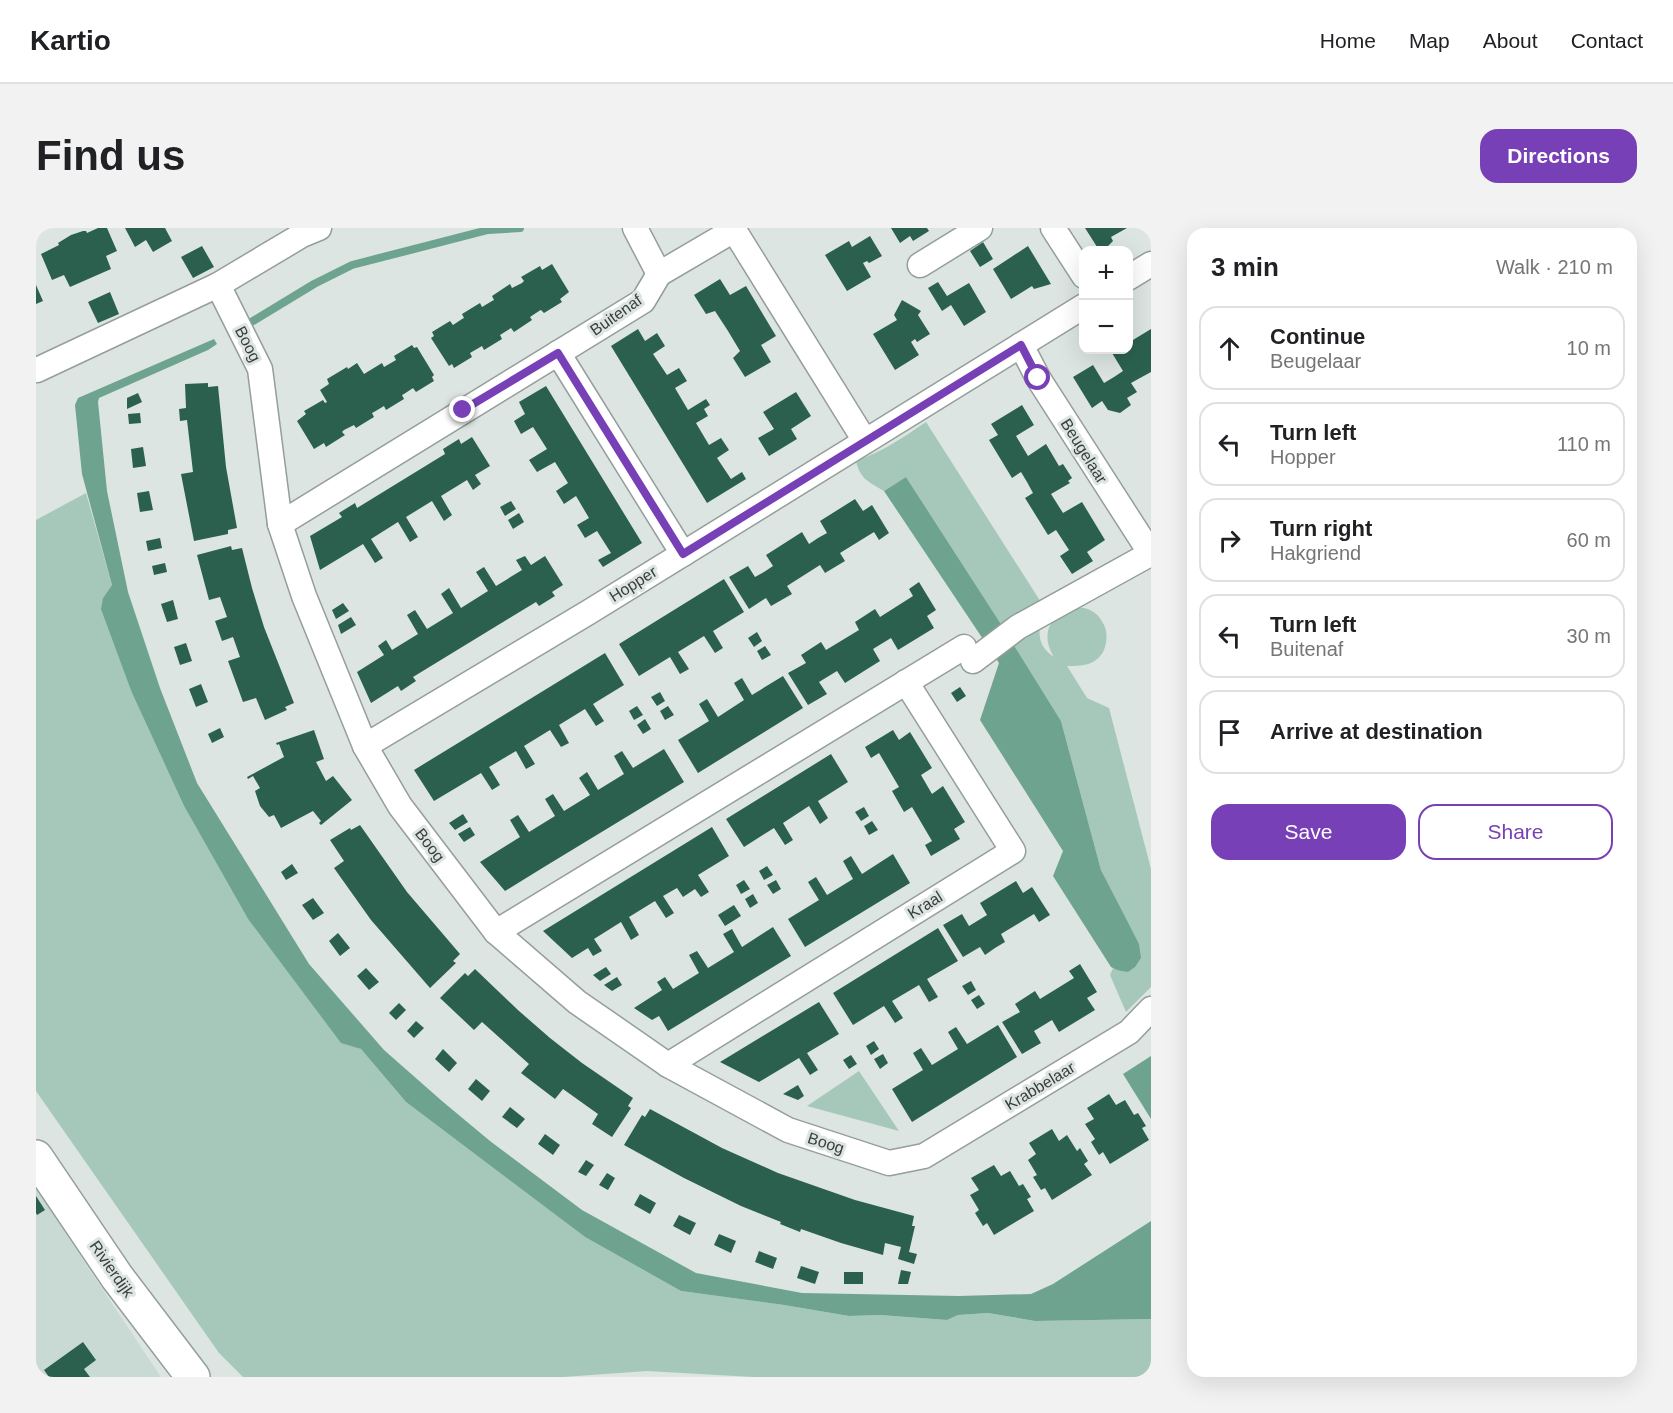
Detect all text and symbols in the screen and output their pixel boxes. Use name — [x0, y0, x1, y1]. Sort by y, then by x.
text: Kartio — [30, 25, 111, 56]
text: Home — [1320, 29, 1376, 52]
text: Map — [1409, 29, 1450, 52]
text: About — [1483, 29, 1538, 52]
text: Contact — [1571, 29, 1643, 52]
button: Directions — [1480, 129, 1637, 183]
text: Find us — [36, 132, 185, 179]
map controls — [1079, 246, 1133, 354]
button: + — [1079, 246, 1133, 300]
text: 3 min — [1211, 252, 1279, 282]
text: Walk · 210 m — [1496, 256, 1613, 278]
street label: Buitenaf — [587, 291, 645, 339]
button: − — [1079, 300, 1133, 354]
street label: Boog — [232, 323, 264, 365]
text: Continue — [1270, 324, 1365, 349]
icon: ahead — [1213, 332, 1246, 365]
text: 10 m — [1567, 337, 1611, 359]
text: Beugelaar — [1270, 350, 1361, 372]
route start — [1024, 364, 1050, 390]
route end — [449, 396, 475, 422]
street label: Beugelaar — [1057, 416, 1111, 487]
text: Turn left — [1270, 420, 1356, 445]
icon: left — [1213, 428, 1246, 461]
text: 110 m — [1557, 433, 1611, 455]
text: Hopper — [1270, 446, 1336, 468]
text: Turn right — [1270, 516, 1372, 541]
icon: right — [1213, 524, 1246, 557]
text: 60 m — [1567, 529, 1611, 551]
text: Hakgriend — [1270, 542, 1361, 564]
street label: Hopper — [606, 563, 660, 605]
text: Turn left — [1270, 612, 1356, 637]
icon: left — [1213, 620, 1246, 653]
text: 30 m — [1567, 625, 1611, 647]
text: Buitenaf — [1270, 638, 1343, 660]
icon: arrive — [1213, 716, 1246, 749]
text: Arrive at destination — [1270, 719, 1483, 744]
button: Save — [1211, 804, 1406, 860]
button: Share — [1418, 804, 1613, 860]
street label: Boog — [412, 825, 448, 865]
street label: Kraal — [905, 888, 945, 922]
street label: Krabbelaar — [1002, 1058, 1078, 1113]
street label: Boog — [806, 1129, 846, 1157]
street label: Rivierdijk — [86, 1238, 138, 1301]

